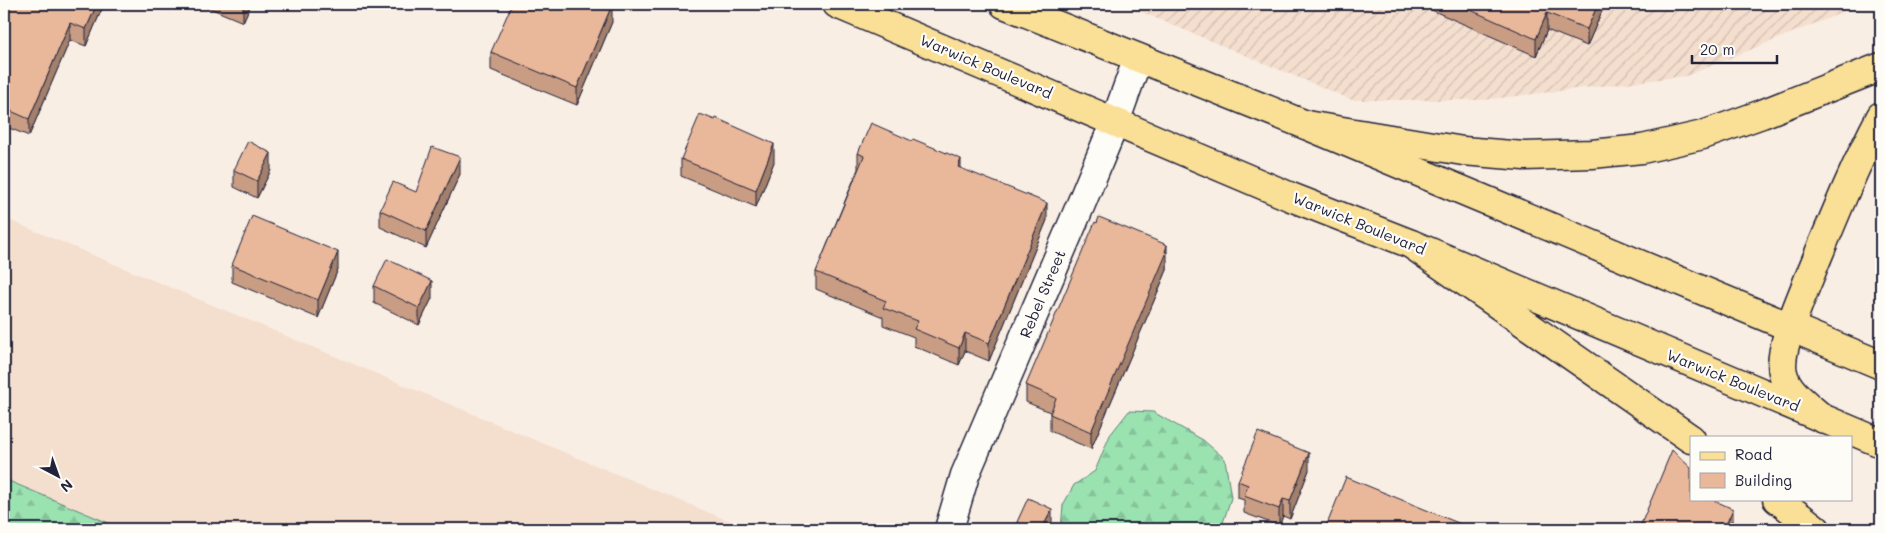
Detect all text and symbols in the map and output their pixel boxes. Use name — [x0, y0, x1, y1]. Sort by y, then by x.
street label: Warwick Boulevard — [917, 29, 1055, 103]
scale bar — [1692, 32, 1778, 64]
text: 20 m — [1700, 39, 1734, 59]
street label: Warwick Boulevard — [1290, 187, 1429, 259]
street label: Rebel Street — [1014, 246, 1070, 341]
street label: Warwick Boulevard — [1664, 344, 1803, 416]
legend — [1690, 436, 1852, 500]
text: Road — [1735, 444, 1772, 464]
north arrow — [32, 450, 82, 500]
text: Building — [1735, 470, 1792, 490]
text: N — [57, 476, 77, 497]

